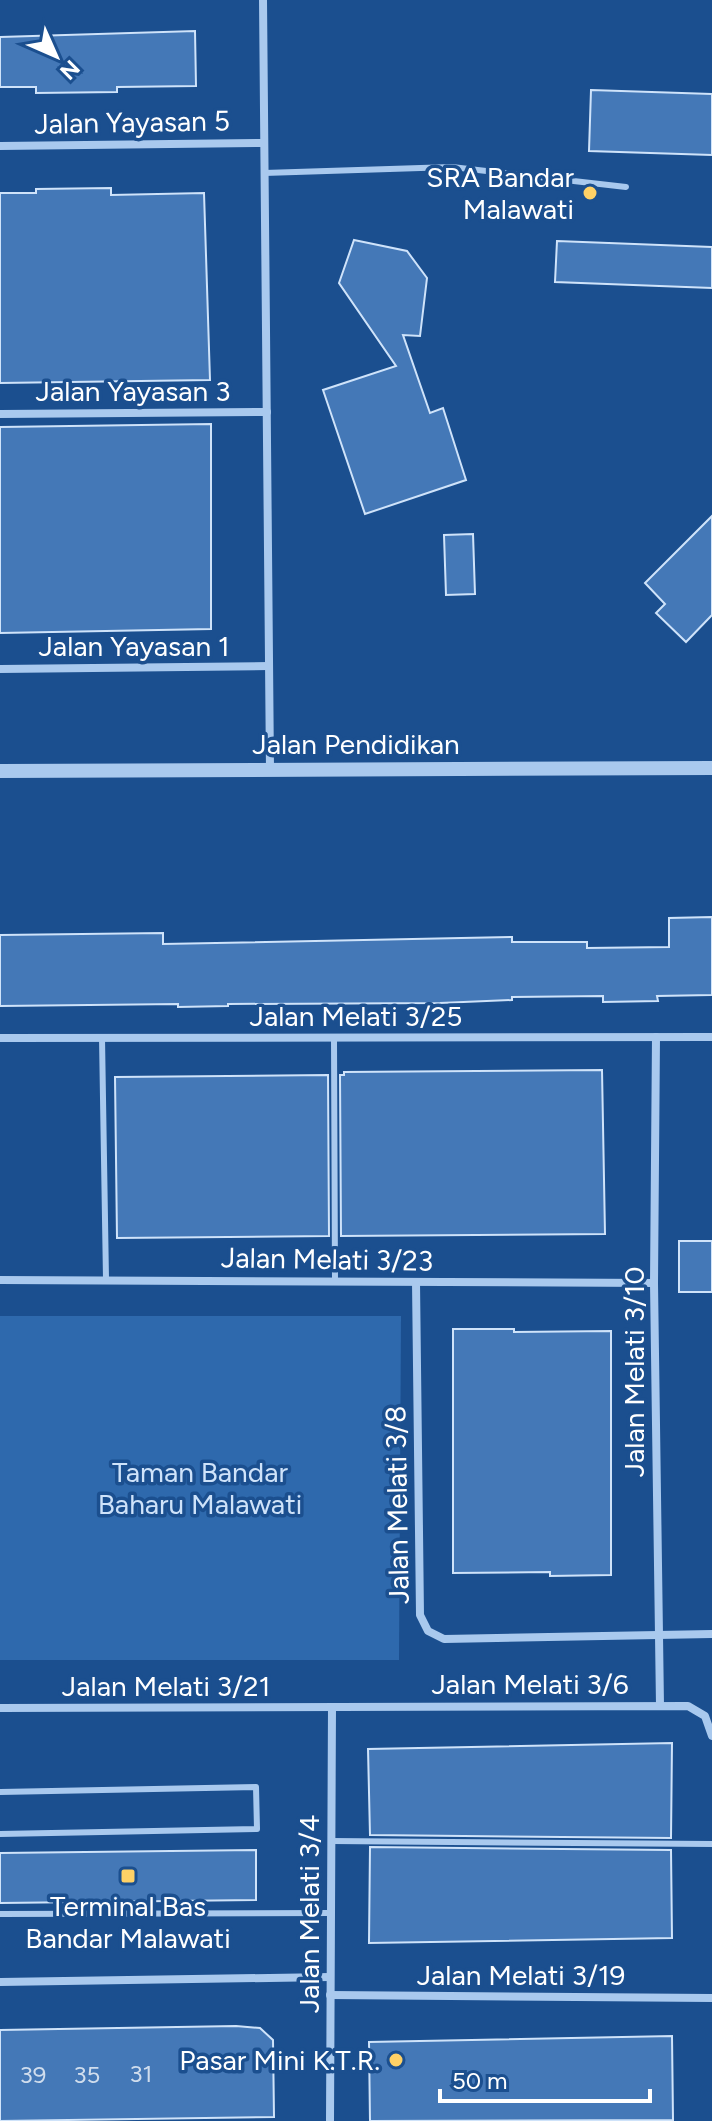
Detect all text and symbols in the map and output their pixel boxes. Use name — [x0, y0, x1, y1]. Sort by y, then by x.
north arrow — [16, 16, 96, 96]
text: N — [54, 54, 85, 85]
street label: Jalan Yayasan 5 — [34, 103, 230, 141]
place label: SRA Bandar Malawati — [426, 160, 575, 226]
marker: SRA Bandar Malawati — [581, 184, 599, 202]
street label: Jalan Yayasan 3 — [36, 374, 230, 408]
street label: Jalan Yayasan 1 — [38, 629, 230, 663]
street label: Jalan Pendidikan — [252, 727, 460, 761]
street label: Jalan Melati 3/25 — [250, 999, 462, 1033]
street label: Jalan Melati 3/23 — [221, 1240, 433, 1278]
street label: Jalan Melati 3/10 — [617, 1267, 651, 1477]
street label: Jalan Melati 3/8 — [378, 1406, 416, 1604]
park label: Taman Bandar Baharu Malawati — [98, 1455, 302, 1521]
street label: Jalan Melati 3/6 — [431, 1667, 629, 1701]
street label: Jalan Melati 3/21 — [62, 1669, 270, 1703]
street label: Jalan Melati 3/4 — [292, 1815, 326, 2013]
marker: Terminal Bas Bandar Malawati — [119, 1867, 137, 1885]
place label: Terminal Bas Bandar Malawati — [25, 1889, 231, 1955]
street label: Jalan Melati 3/19 — [417, 1958, 625, 1992]
place label: Pasar Mini K.T.R. — [179, 2043, 380, 2077]
marker: Pasar Mini K.T.R. — [387, 2051, 405, 2069]
scale bar — [440, 2053, 650, 2103]
house number: 31 — [130, 2059, 152, 2088]
house number: 39 — [20, 2060, 46, 2089]
house number: 35 — [74, 2060, 100, 2089]
text: 50 m — [452, 2066, 508, 2095]

